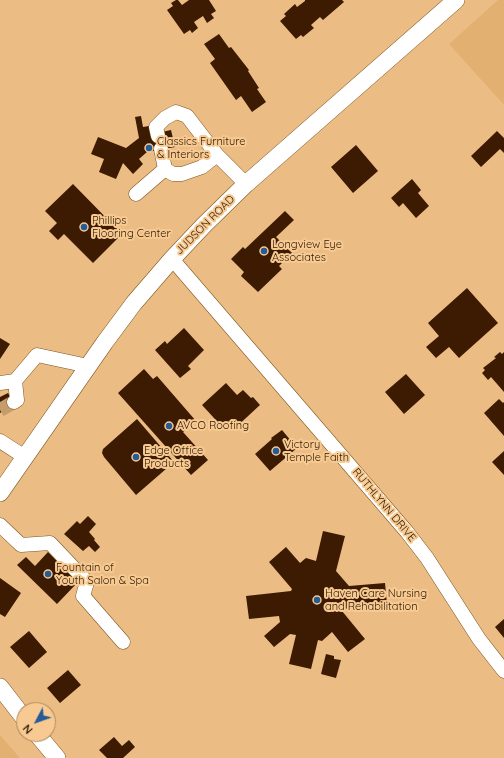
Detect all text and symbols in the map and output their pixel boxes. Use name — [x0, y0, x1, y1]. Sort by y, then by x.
place label: Classics Furniture & Interiors — [157, 135, 245, 161]
marker: Classics Furniture & Interiors — [144, 143, 154, 153]
street label: JUDSON ROAD — [173, 193, 237, 257]
place label: Phillips Flooring Center — [92, 214, 171, 240]
marker: Phillips Flooring Center — [79, 222, 89, 232]
place label: Longview Eye Associates — [272, 238, 342, 264]
marker: Longview Eye Associates — [259, 246, 269, 256]
place label: AVCO Roofing — [177, 419, 249, 433]
marker: AVCO Roofing — [164, 421, 174, 431]
place label: Victory Temple Faith — [284, 438, 349, 464]
place label: Edge Office Products — [144, 444, 203, 470]
marker: Victory Temple Faith — [271, 446, 281, 456]
marker: Edge Office Products — [131, 452, 141, 462]
street label: RUTHLYNN DRIVE — [349, 466, 419, 544]
place label: Fountain of Youth Salon & Spa — [56, 561, 149, 587]
marker: Fountain of Youth Salon & Spa — [43, 569, 53, 579]
place label: Haven Care Nursing and Rehabilitation — [325, 587, 427, 613]
marker: Haven Care Nursing and Rehabilitation — [312, 595, 322, 605]
north arrow — [16, 702, 56, 742]
text: N — [20, 722, 36, 737]

